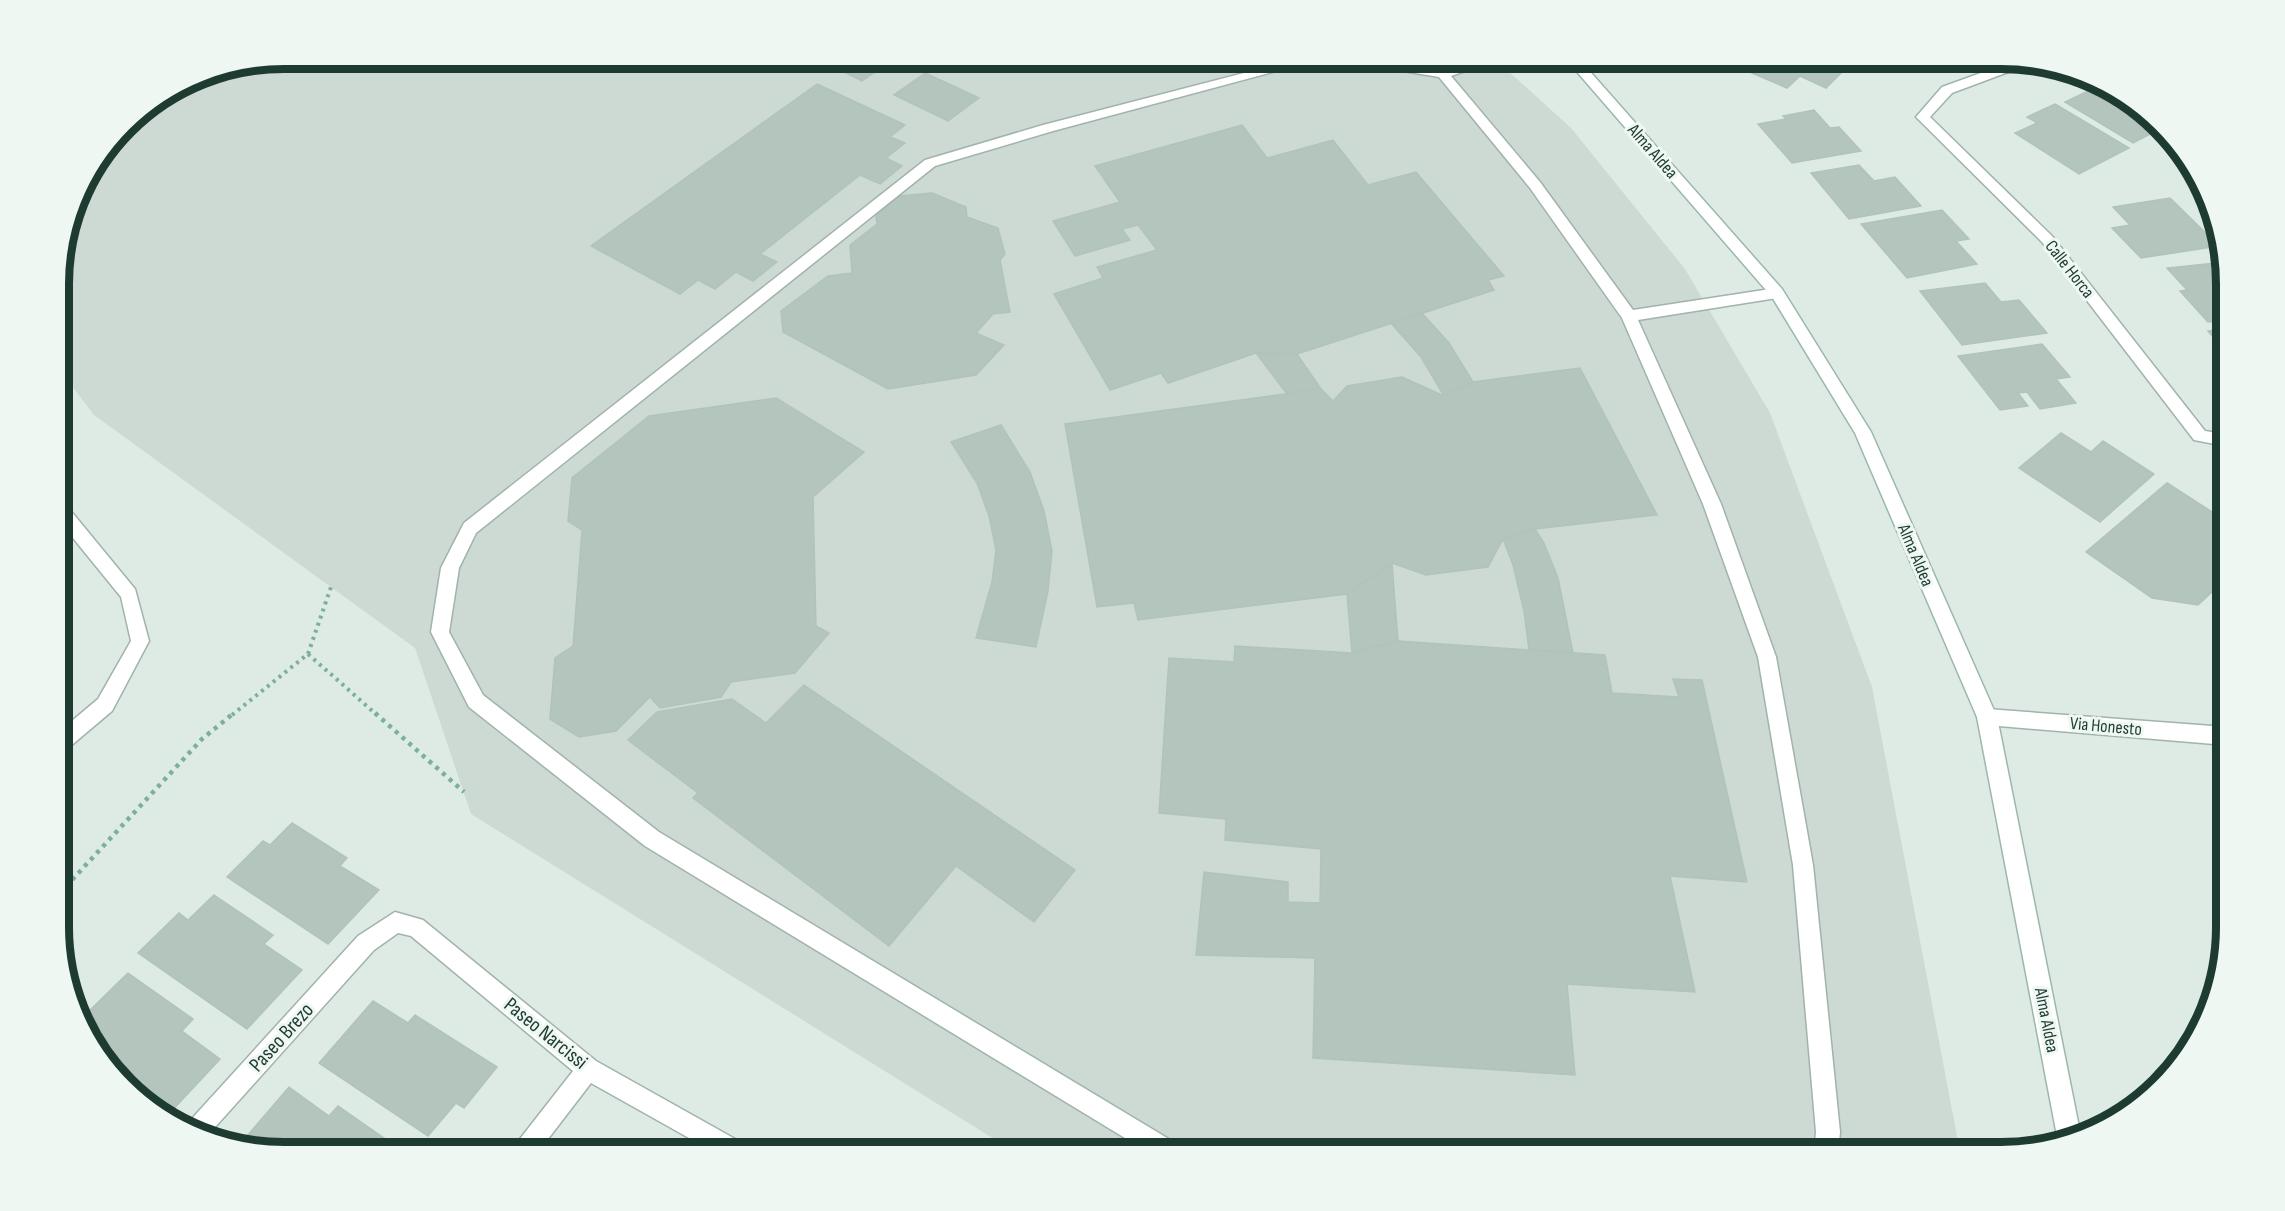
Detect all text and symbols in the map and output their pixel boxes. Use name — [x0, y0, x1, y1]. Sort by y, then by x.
street label: Alma Aldea — [1623, 119, 1682, 183]
street label: Calle Horca — [2041, 236, 2099, 302]
street label: Alma Aldea — [1893, 520, 1938, 590]
street label: Via Honesto — [2069, 713, 2143, 740]
street label: Alma Aldea — [2030, 985, 2063, 1054]
street label: Paseo Narcissi — [499, 992, 593, 1075]
street label: Paseo Brezo — [244, 998, 319, 1077]

